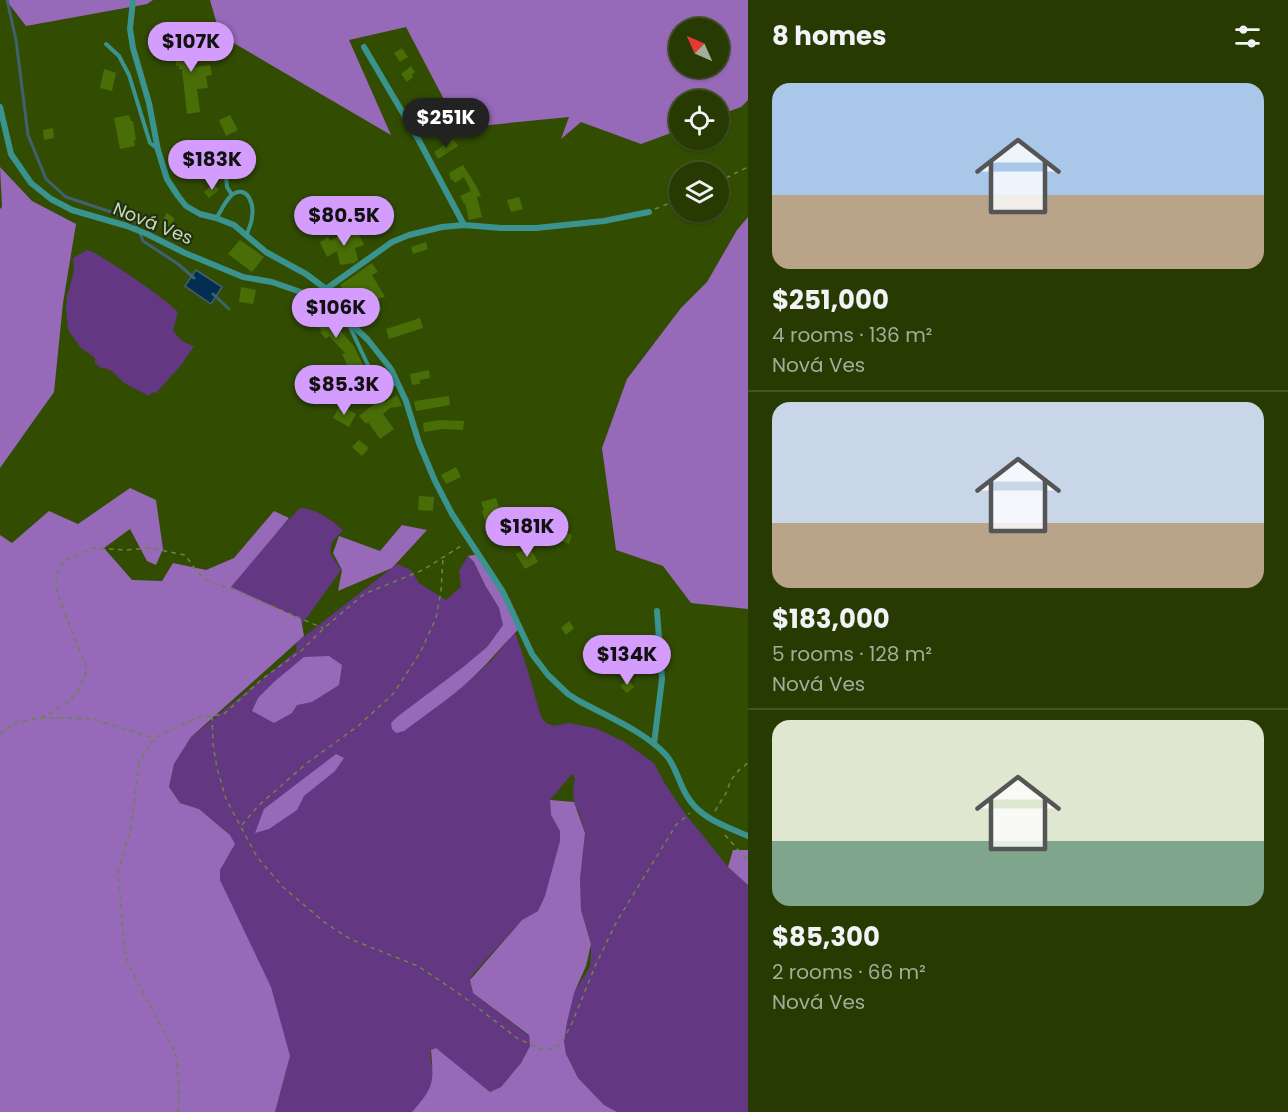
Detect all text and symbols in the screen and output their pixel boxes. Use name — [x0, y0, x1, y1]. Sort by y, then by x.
north arrow — [669, 18, 729, 78]
map controls — [669, 18, 729, 222]
text: 8 homes — [772, 18, 887, 54]
icon: filters — [1231, 20, 1264, 53]
pin: $107K — [149, 22, 233, 73]
text: $107K — [162, 27, 220, 55]
button: locate — [669, 90, 729, 150]
pin: $251K — [404, 98, 488, 149]
text: $251K — [416, 103, 476, 131]
icon: home — [964, 122, 1072, 230]
pin: $183K — [170, 140, 254, 191]
text: $183K — [182, 145, 242, 173]
button: layers — [669, 162, 729, 222]
street label: Nová Ves — [109, 196, 197, 250]
pin: $80.5K — [295, 196, 393, 247]
text: $80.5K — [308, 201, 380, 229]
text: $251,000 — [772, 282, 889, 318]
pin: $106K — [294, 288, 378, 339]
text: $106K — [306, 293, 366, 321]
text: 4 rooms · 136 m² — [772, 321, 932, 349]
text: Nová Ves — [772, 351, 865, 379]
pin: $85.3K — [295, 365, 393, 416]
text: $85.3K — [309, 370, 379, 398]
icon: home — [964, 441, 1072, 549]
pin: $181K — [485, 507, 569, 558]
text: $181K — [499, 512, 555, 540]
text: $183,000 — [772, 601, 890, 637]
pin: $134K — [585, 635, 669, 686]
text: $134K — [597, 640, 657, 668]
text: 5 rooms · 128 m² — [772, 640, 932, 668]
text: Nová Ves — [772, 670, 865, 698]
icon: home — [964, 759, 1072, 867]
text: $85,300 — [772, 919, 880, 955]
text: 2 rooms · 66 m² — [772, 958, 926, 986]
text: Nová Ves — [772, 988, 865, 1016]

